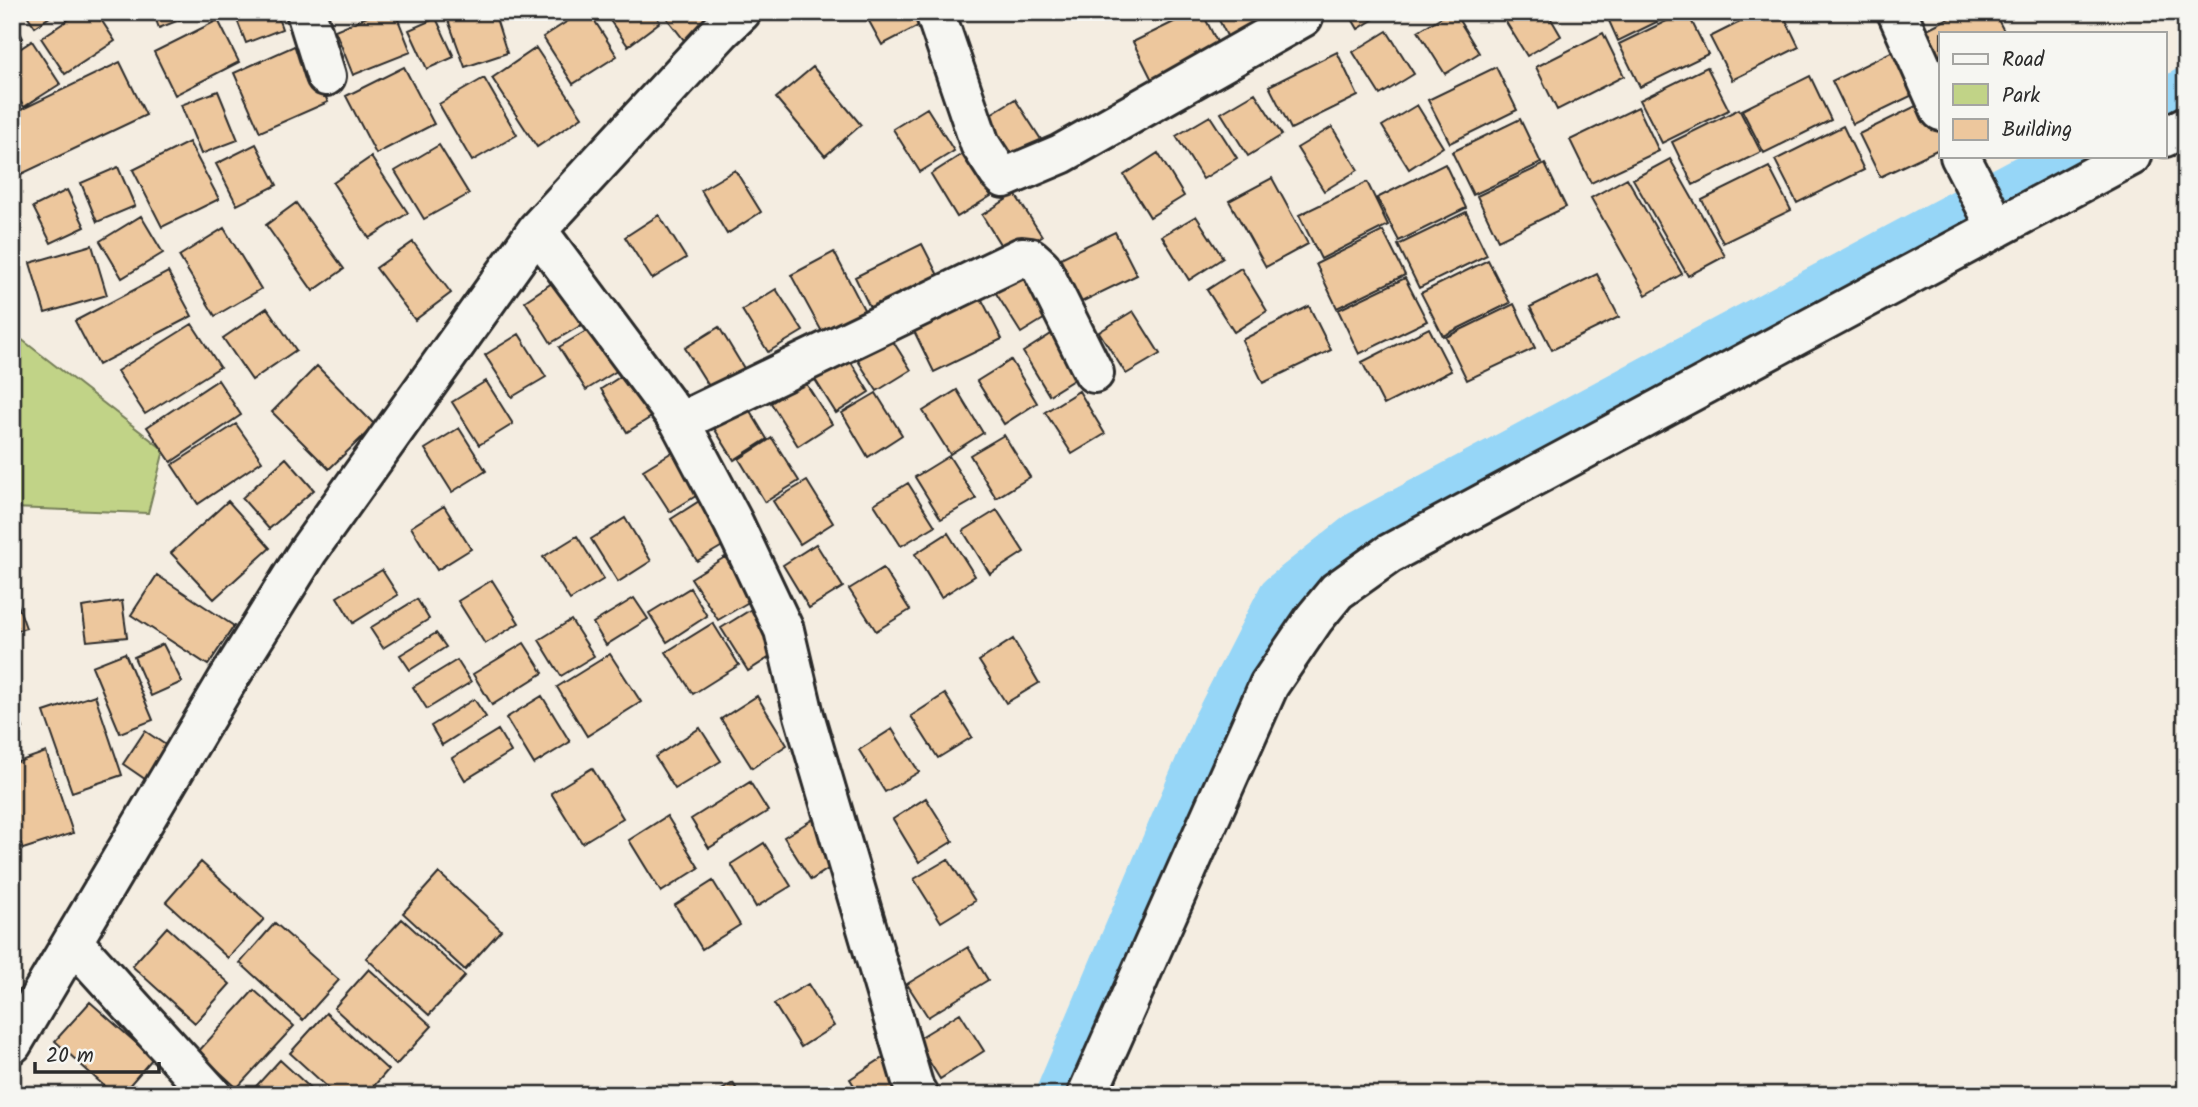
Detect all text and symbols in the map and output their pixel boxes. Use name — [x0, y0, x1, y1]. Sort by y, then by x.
legend — [1939, 32, 2166, 158]
text: Road — [2002, 44, 2045, 77]
text: Park — [2002, 80, 2040, 113]
text: Building — [2002, 114, 2072, 147]
scale bar — [35, 1030, 159, 1074]
text: 20 m — [46, 1040, 94, 1073]

